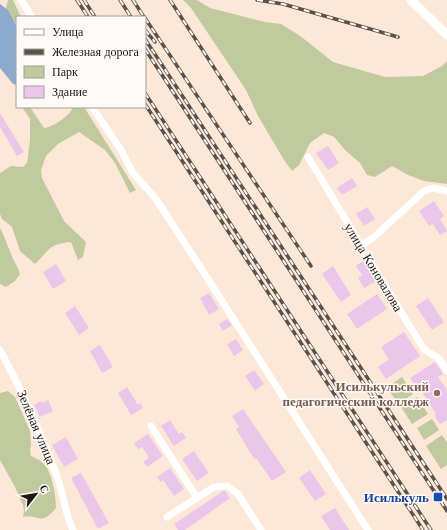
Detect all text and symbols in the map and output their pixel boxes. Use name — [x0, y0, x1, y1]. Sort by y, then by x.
legend — [16, 16, 146, 108]
text: Улица — [52, 24, 84, 39]
text: Железная дорога — [52, 44, 139, 59]
text: Парк — [52, 64, 78, 79]
text: Здание — [52, 84, 87, 99]
street label: улица Коновалова — [340, 220, 407, 315]
place label: Исилькульский педагогический колледж — [283, 378, 430, 410]
street label: Зелёная улица — [13, 387, 60, 467]
marker: Исилькульский педагогический колледж — [432, 388, 442, 398]
north arrow — [16, 474, 56, 514]
text: С — [37, 482, 53, 496]
place label: Исилькуль — [364, 489, 429, 506]
marker: Исилькуль — [432, 491, 444, 503]

